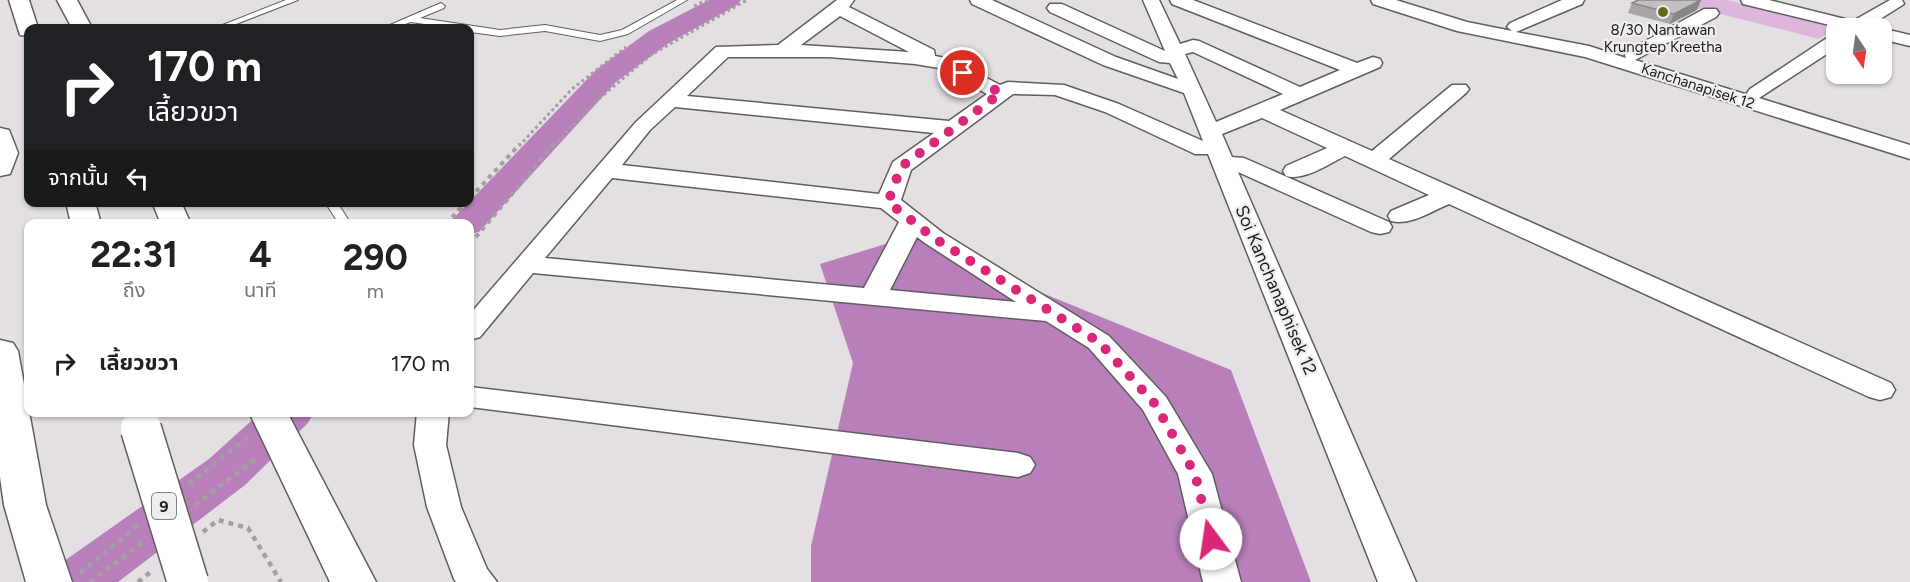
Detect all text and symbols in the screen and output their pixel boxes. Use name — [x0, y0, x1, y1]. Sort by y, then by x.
marker: 8/30 Nantawan Krungtep Kreetha — [1656, 5, 1670, 19]
north arrow — [1826, 18, 1892, 84]
map controls — [1826, 18, 1892, 84]
place label: 8/30 Nantawan Krungtep Kreetha — [1604, 21, 1722, 56]
text: 170 m — [147, 41, 262, 92]
pin — [937, 47, 988, 98]
icon: right — [48, 48, 126, 126]
icon: arrive — [946, 56, 979, 89]
street label: Kanchanapisek 12 — [1639, 59, 1757, 113]
text: เลี้ยวขวา — [147, 95, 238, 128]
icon: left — [121, 162, 154, 195]
text: จากนั้น — [48, 164, 109, 191]
street label: Soi Kanchanaphisek 12 — [1230, 202, 1322, 378]
text: 22:31 — [90, 233, 178, 276]
text: 4 — [249, 233, 272, 276]
text: 290 — [343, 236, 408, 279]
text: ถึง — [123, 278, 145, 302]
text: นาที — [244, 278, 277, 302]
text: m — [367, 279, 384, 303]
icon: right — [48, 347, 81, 380]
text: เลี้ยวขวา — [99, 349, 179, 376]
text: 170 m — [391, 350, 450, 377]
road number: 9 — [152, 493, 176, 519]
position arrow — [1179, 507, 1243, 571]

